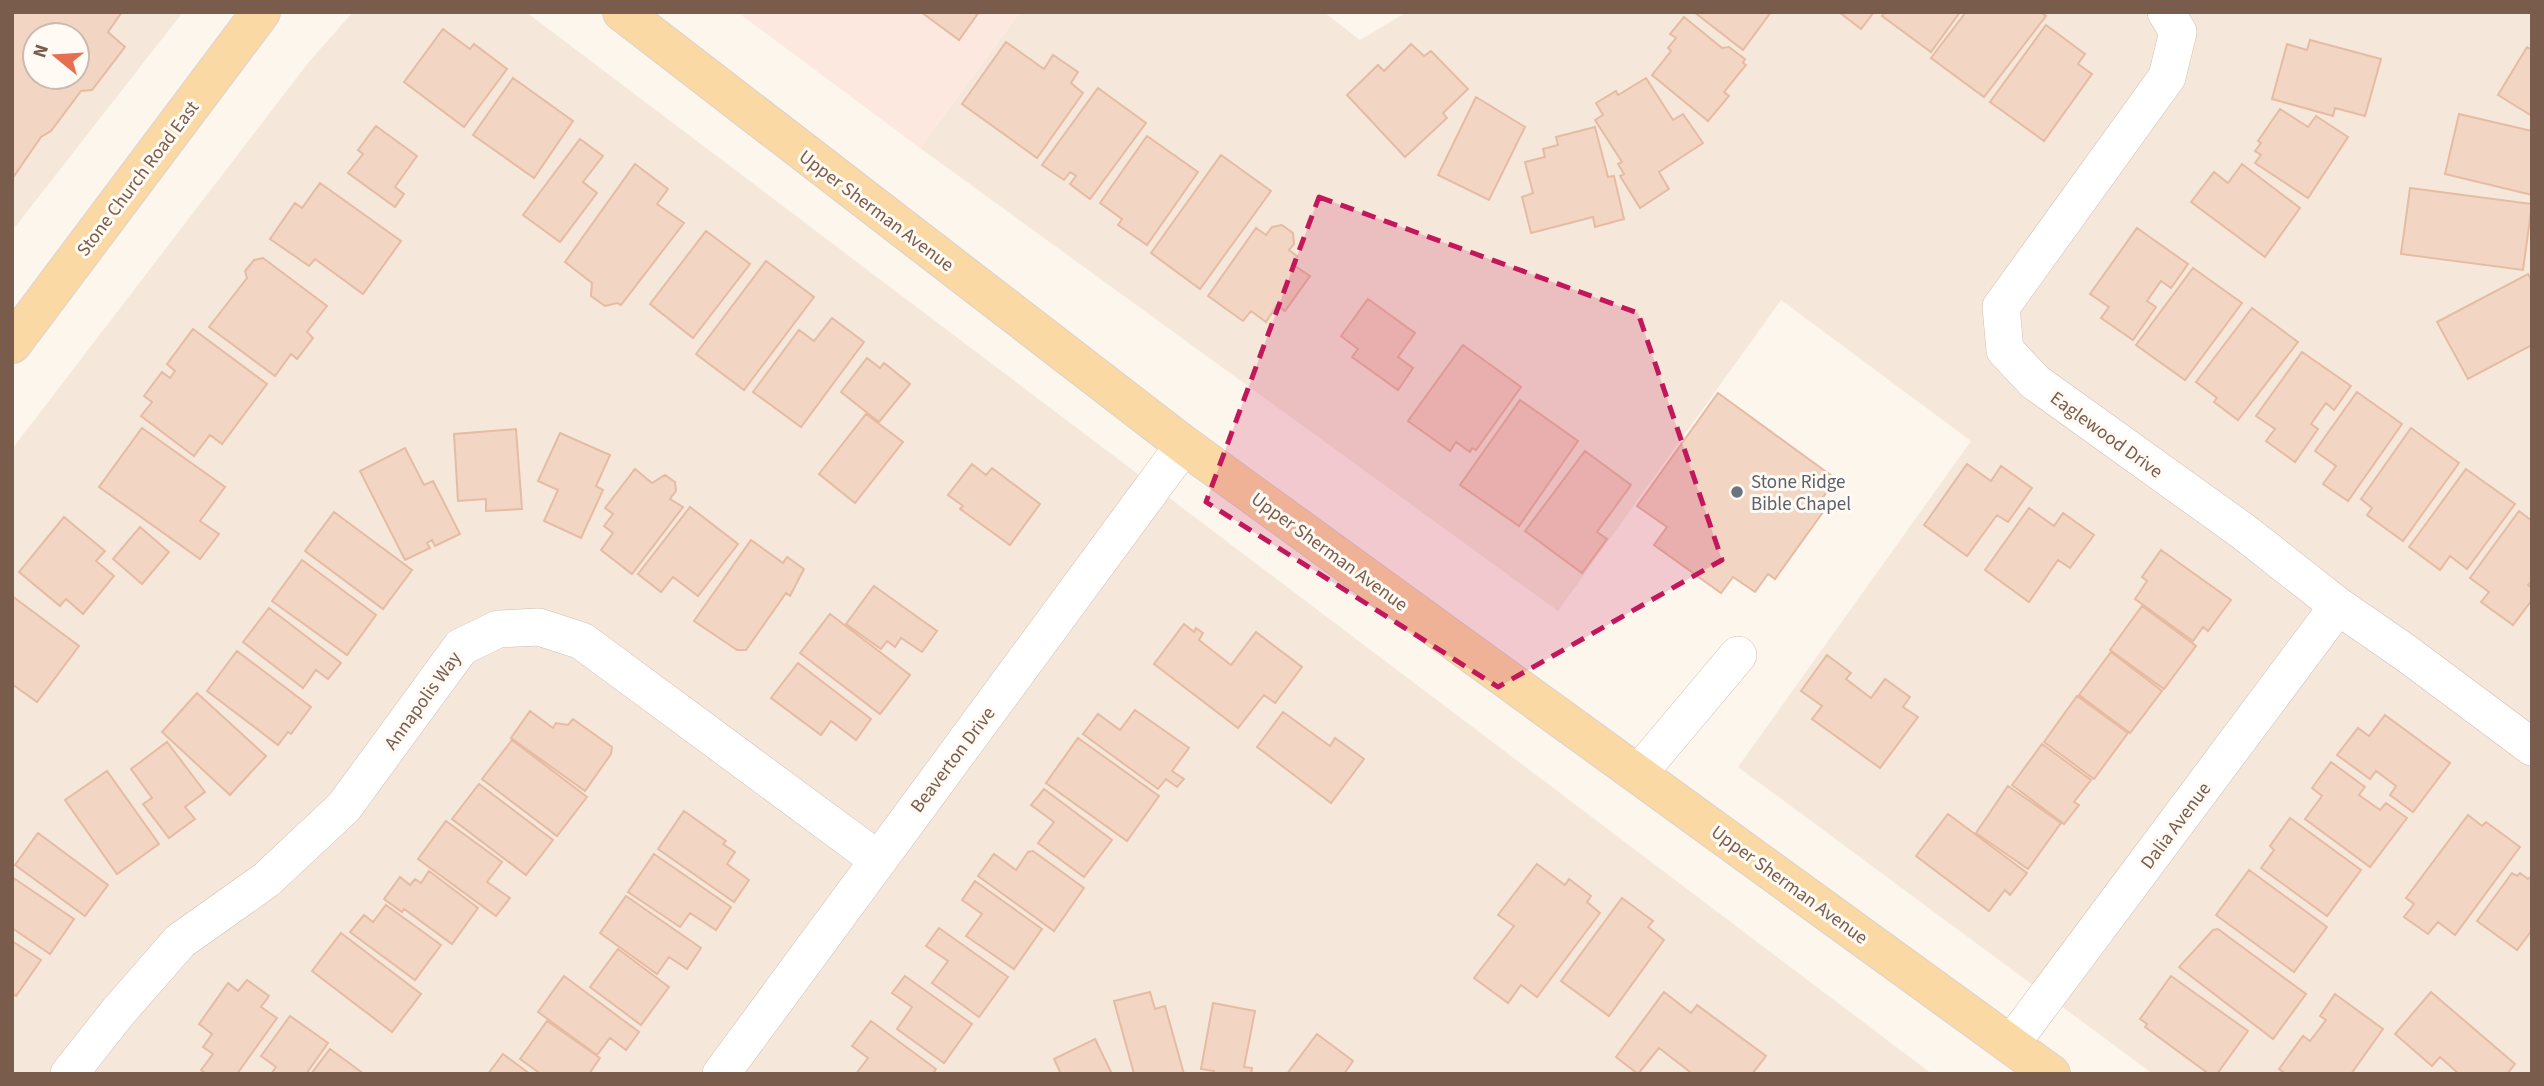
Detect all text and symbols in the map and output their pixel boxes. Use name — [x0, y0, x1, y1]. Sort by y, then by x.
north arrow — [21, 21, 91, 91]
text: N — [26, 41, 56, 61]
street label: Stone Church Road East — [71, 95, 206, 262]
street label: Upper Sherman Avenue — [793, 144, 959, 278]
street label: Eaglewood Drive — [2044, 385, 2168, 485]
place label: Stone Ridge Bible Chapel — [1751, 469, 1851, 518]
marker: Stone Ridge Bible Chapel — [1729, 484, 1745, 500]
street label: Upper Sherman Avenue — [1245, 486, 1413, 618]
street label: Annapolis Way — [378, 646, 468, 756]
street label: Beaverton Drive — [904, 701, 1002, 819]
street label: Dalia Avenue — [2135, 777, 2218, 875]
street label: Upper Sherman Avenue — [1705, 819, 1873, 951]

